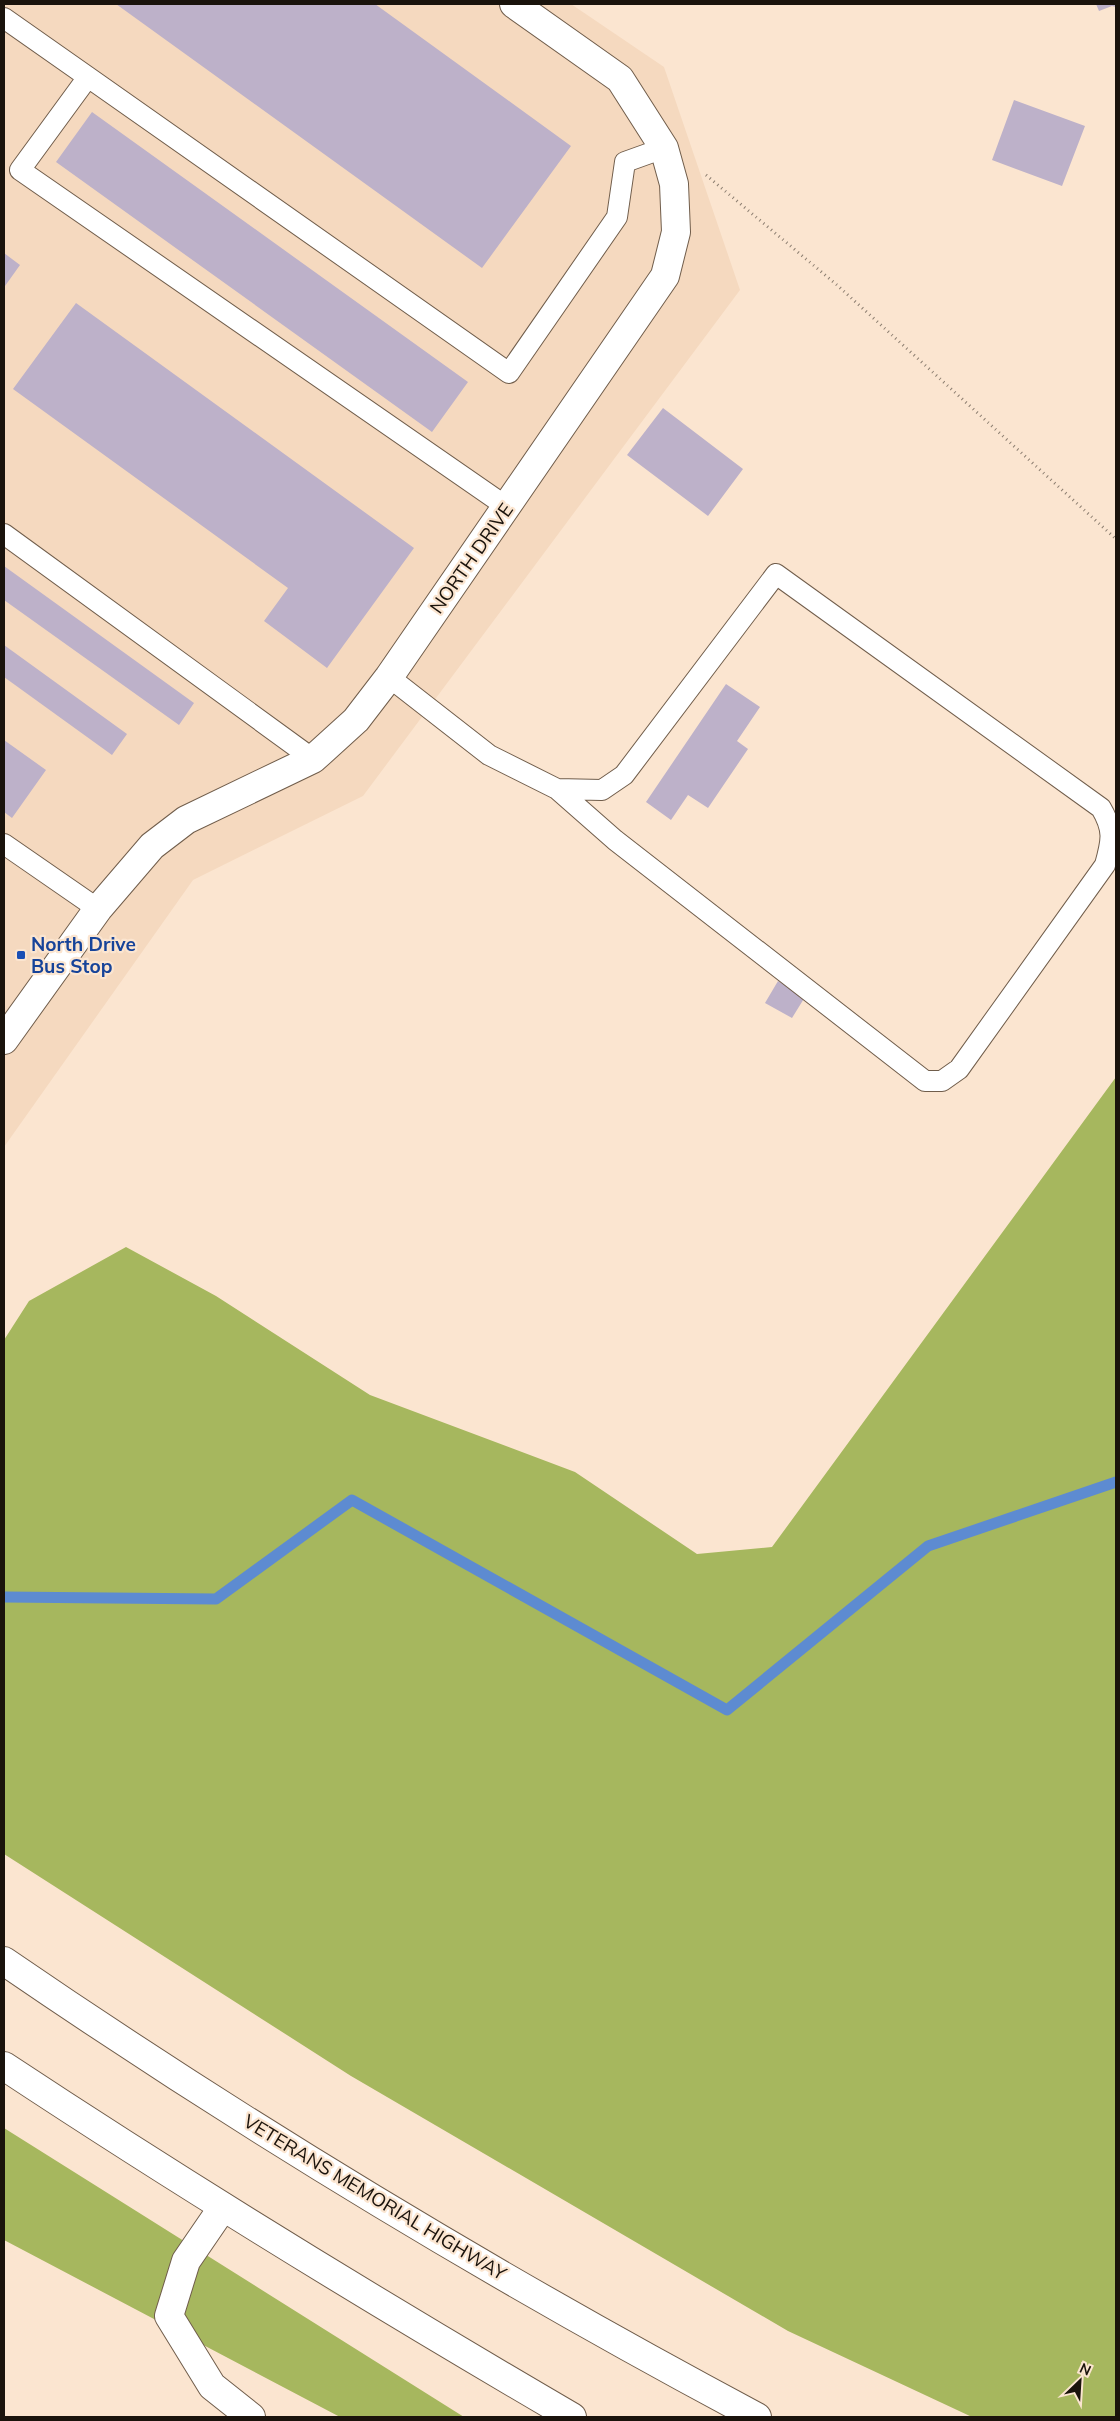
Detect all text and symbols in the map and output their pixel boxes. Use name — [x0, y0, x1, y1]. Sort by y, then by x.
street label: NORTH DRIVE — [424, 498, 518, 618]
place label: North Drive Bus Stop — [31, 932, 136, 978]
marker: North Drive Bus Stop — [15, 949, 27, 961]
street label: VETERANS MEMORIAL HIGHWAY — [239, 2109, 511, 2285]
north arrow — [1055, 2356, 1105, 2406]
text: N — [1077, 2359, 1094, 2380]

